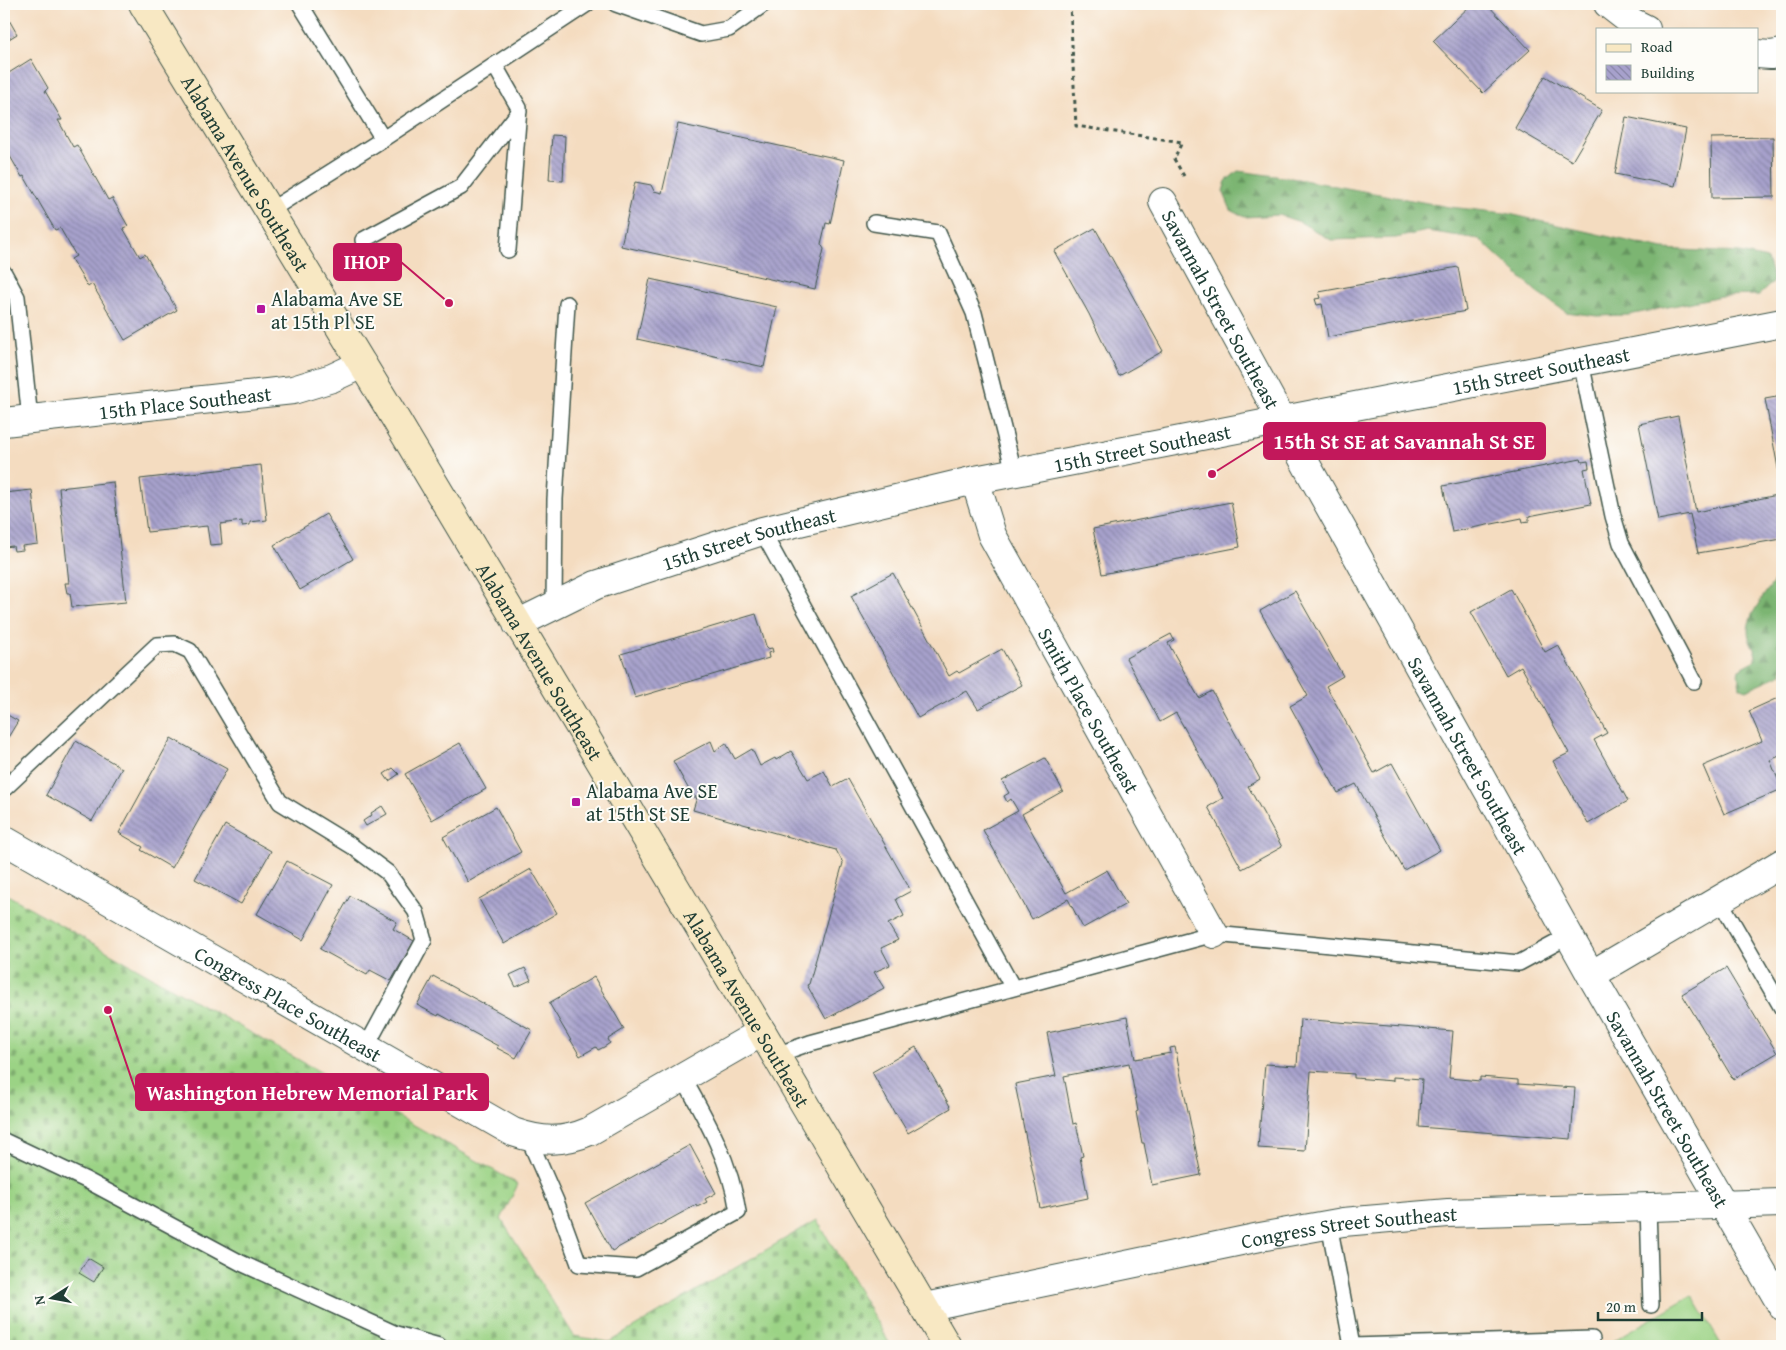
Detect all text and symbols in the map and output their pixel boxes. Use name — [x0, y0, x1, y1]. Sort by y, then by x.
legend — [1596, 28, 1758, 92]
text: Road — [1641, 36, 1672, 57]
text: Building — [1641, 62, 1695, 83]
street label: Alabama Avenue Southeast — [175, 69, 317, 277]
street label: Savannah Street Southeast — [1155, 204, 1288, 414]
callout: IHOP — [334, 244, 401, 280]
text: IHOP — [343, 246, 391, 277]
place label: Alabama Ave SE at 15th Pl SE — [271, 284, 403, 336]
marker: Alabama Ave SE at 15th Pl SE — [255, 303, 267, 315]
street label: 15th Street Southeast — [1450, 339, 1632, 401]
street label: 15th Place Southeast — [97, 378, 273, 426]
street label: 15th Street Southeast — [1051, 416, 1233, 479]
callout: 15th St SE at Savannah St SE — [1264, 423, 1545, 459]
text: 15th St SE at Savannah St SE — [1273, 426, 1535, 457]
street label: 15th Street Southeast — [658, 499, 839, 577]
street label: Alabama Avenue Southeast — [470, 557, 611, 766]
street label: Smith Place Southeast — [1032, 622, 1147, 798]
street label: Savannah Street Southeast — [1401, 651, 1536, 860]
place label: Alabama Ave SE at 15th St SE — [586, 776, 718, 828]
marker: Alabama Ave SE at 15th St SE — [570, 796, 582, 808]
street label: Alabama Avenue Southeast — [677, 904, 818, 1113]
street label: Congress Place Southeast — [190, 938, 387, 1068]
street label: Savannah Street Southeast — [1600, 1005, 1737, 1213]
callout: Washington Hebrew Memorial Park — [136, 1074, 488, 1110]
text: Washington Hebrew Memorial Park — [146, 1077, 479, 1108]
street label: Congress Street Southeast — [1238, 1198, 1457, 1255]
north arrow — [28, 1272, 78, 1322]
scale bar — [1598, 1290, 1702, 1322]
text: N — [28, 1293, 50, 1307]
text: 20 m — [1606, 1296, 1637, 1317]

